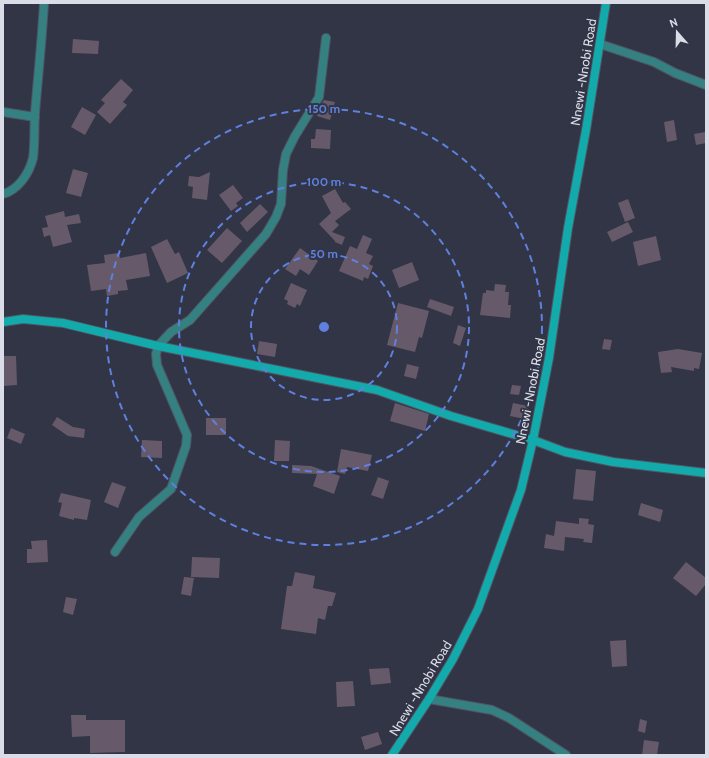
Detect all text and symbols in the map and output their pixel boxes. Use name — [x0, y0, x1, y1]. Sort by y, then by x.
north arrow — [657, 12, 697, 52]
text: N — [668, 15, 680, 31]
street label: Nnewi -Nnobi Road — [567, 17, 599, 127]
text: 150 m — [308, 101, 340, 116]
text: 100 m — [307, 174, 341, 189]
text: 50 m — [310, 246, 338, 261]
centre of rings — [317, 320, 331, 334]
street label: Nnewi -Nnobi Road — [512, 336, 548, 446]
street label: Nnewi -Nnobi Road — [385, 638, 455, 738]

